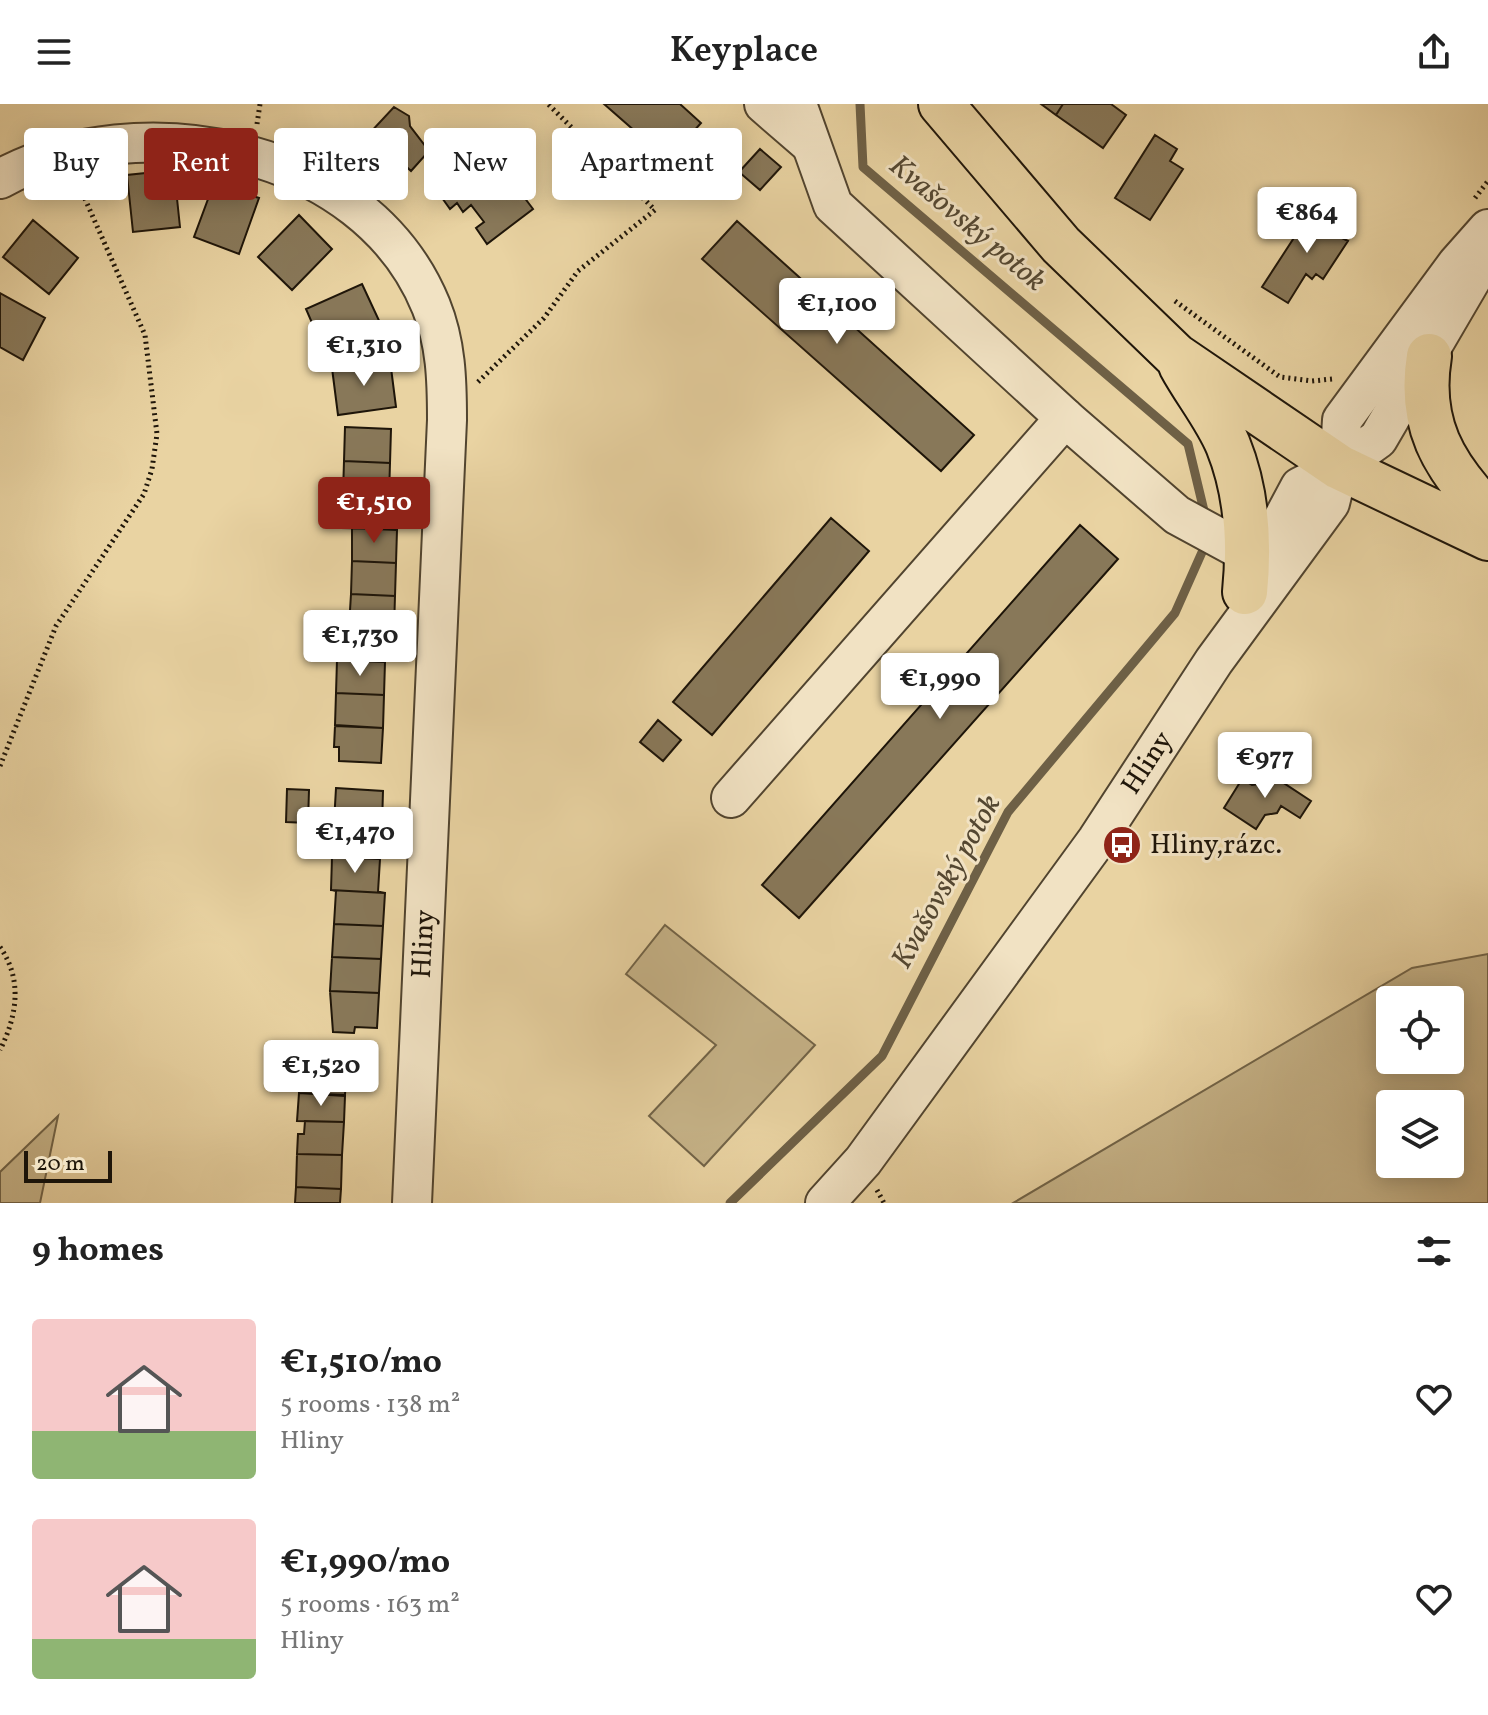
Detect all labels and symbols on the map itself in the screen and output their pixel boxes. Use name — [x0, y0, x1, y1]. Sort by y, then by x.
water label: Kvašovský potok — [880, 146, 1055, 302]
pin: €864 — [1260, 187, 1354, 255]
pin: €1,100 — [772, 278, 902, 346]
pin: €1,310 — [299, 320, 429, 388]
pin: €1,510 — [309, 477, 439, 545]
pin: €1,730 — [295, 610, 425, 678]
pin: €1,990 — [875, 653, 1005, 721]
street label: Hliny — [1112, 723, 1183, 802]
pin: €977 — [1218, 732, 1312, 800]
water label: Kvašovský potok — [882, 787, 1012, 977]
pin: €1,470 — [290, 807, 420, 875]
bus stop icon: Hliny,rázc. — [1101, 824, 1143, 866]
place label: Hliny,rázc. — [1150, 826, 1282, 865]
street label: Hliny — [403, 909, 445, 979]
pin: €1,520 — [256, 1040, 386, 1108]
scale bar — [24, 1147, 112, 1183]

